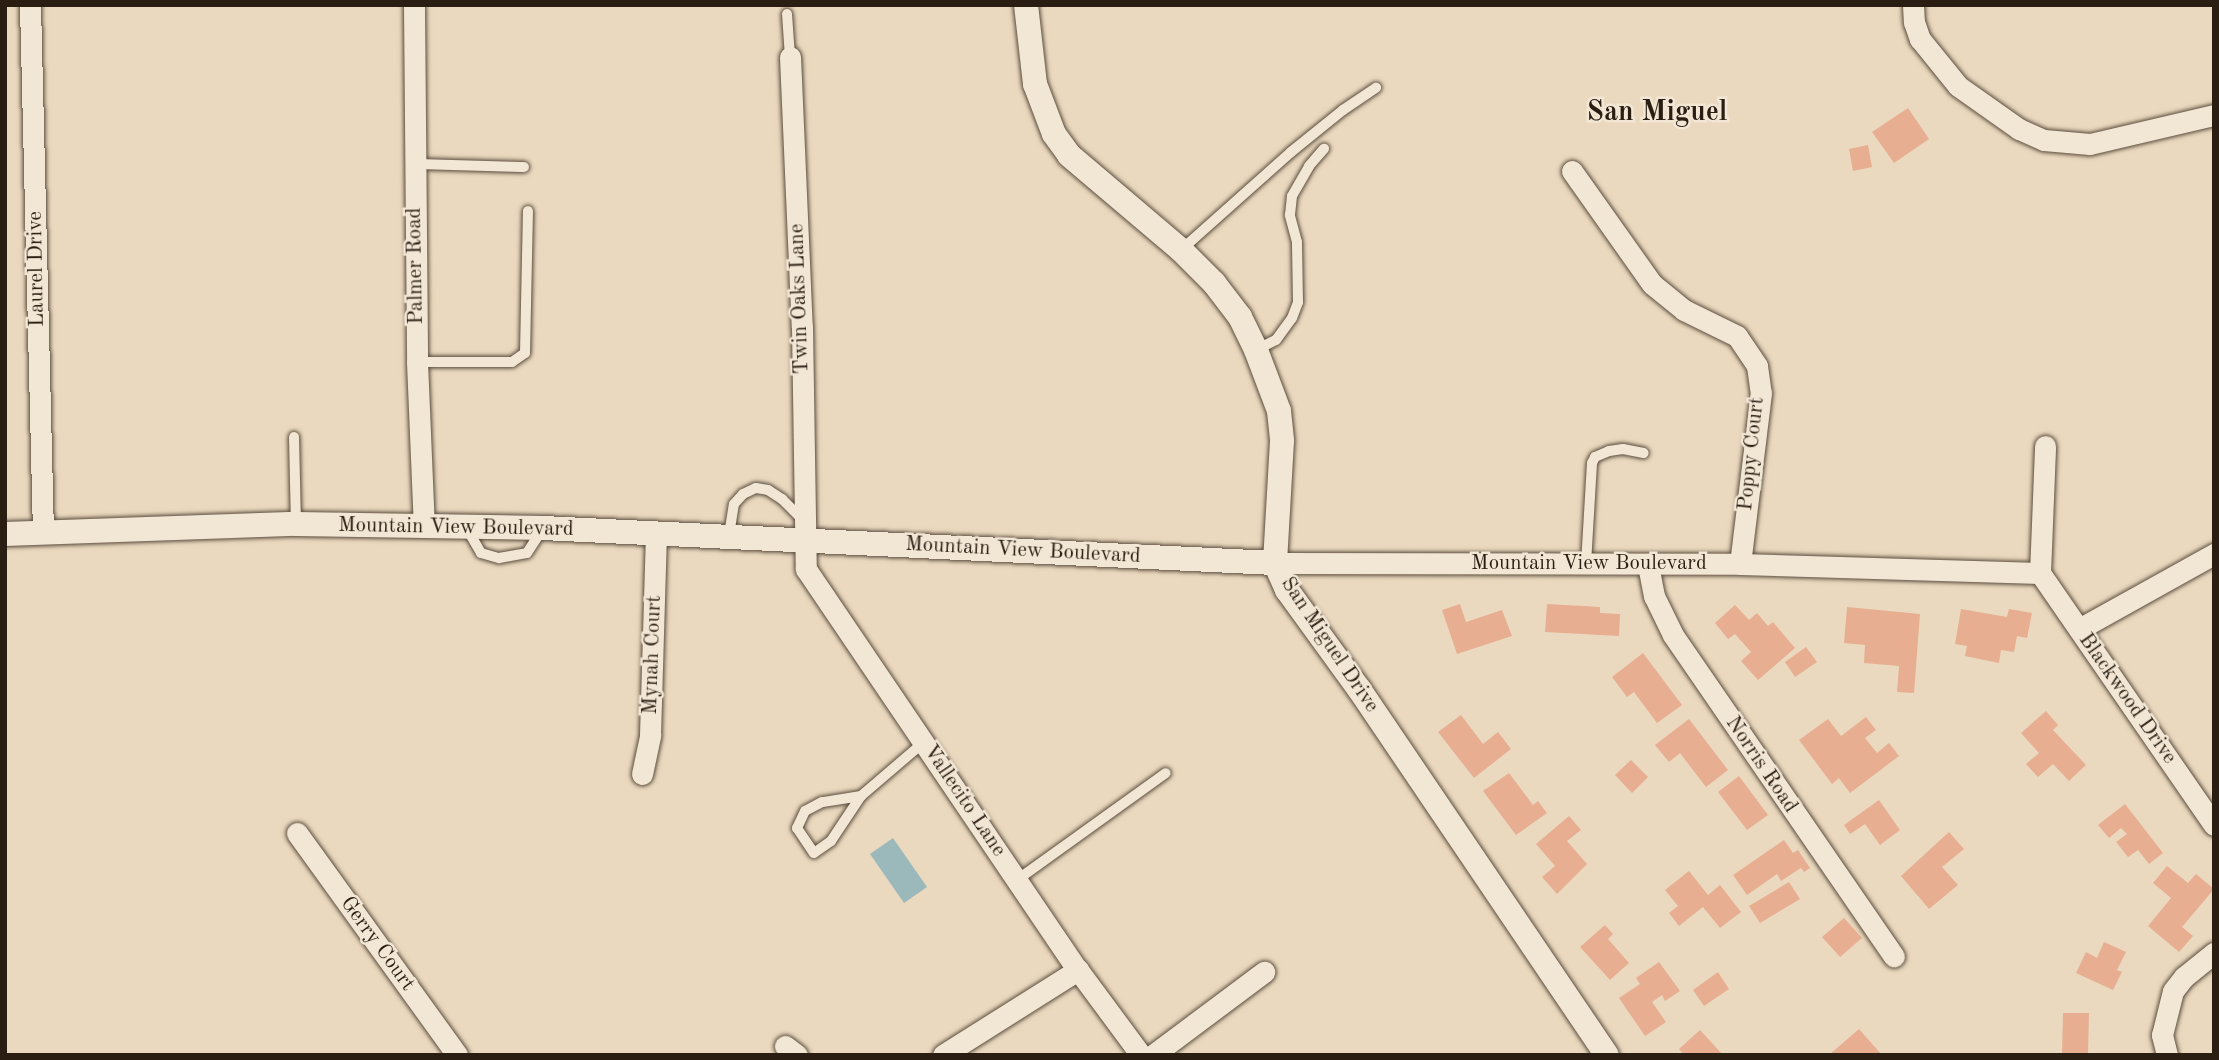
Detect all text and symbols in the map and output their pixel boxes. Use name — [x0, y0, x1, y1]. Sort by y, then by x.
district label: San Miguel — [1587, 96, 1727, 130]
street label: Palmer Road — [402, 207, 430, 325]
street label: Laurel Drive — [23, 211, 51, 327]
street label: Twin Oaks Lane — [785, 223, 815, 375]
street label: Poppy Court — [1734, 396, 1770, 512]
street label: Mountain View Boulevard — [338, 513, 574, 543]
street label: Mountain View Boulevard — [905, 532, 1141, 570]
street label: Mountain View Boulevard — [1471, 551, 1707, 577]
street label: San Miguel Drive — [1274, 572, 1384, 718]
street label: Mynah Court — [638, 595, 668, 715]
street label: Blackwood Drive — [2073, 629, 2181, 769]
street label: Norris Road — [1719, 712, 1803, 818]
street label: Vallecito Lane — [917, 740, 1011, 862]
street label: Gerry Court — [334, 892, 420, 996]

